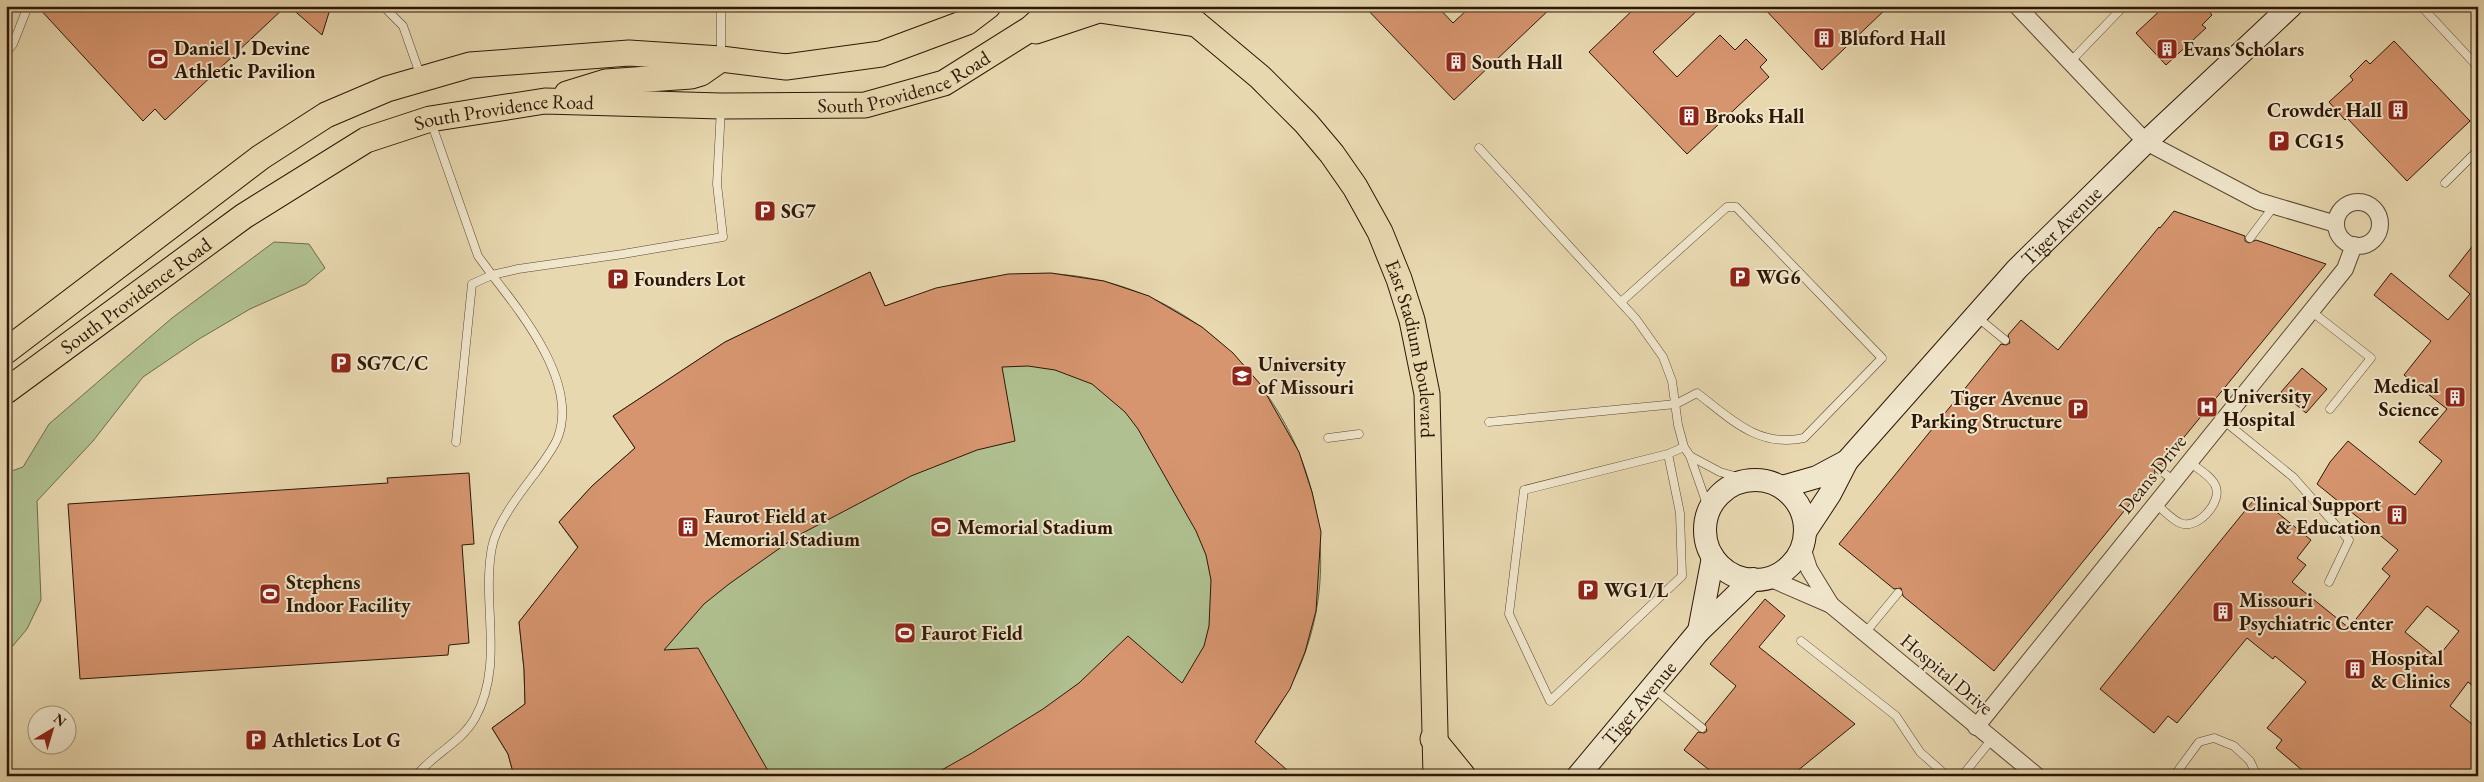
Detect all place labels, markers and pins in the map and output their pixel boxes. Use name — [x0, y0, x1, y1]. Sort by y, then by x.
place label: Bluford Hall — [1840, 25, 1946, 51]
building icon: Bluford Hall — [1812, 26, 1836, 50]
place label: Daniel J. Devine Athletic Pavilion — [173, 35, 316, 84]
place label: Evans Scholars — [2183, 36, 2304, 62]
building icon: Evans Scholars — [2155, 37, 2179, 61]
sports icon: Daniel J. Devine Athletic Pavilion — [146, 47, 170, 71]
place label: South Hall — [1472, 49, 1563, 75]
building icon: South Hall — [1444, 50, 1468, 74]
place label: Crowder Hall — [2267, 97, 2382, 123]
building icon: Crowder Hall — [2386, 98, 2410, 122]
place label: Brooks Hall — [1705, 103, 1805, 129]
building icon: Brooks Hall — [1677, 104, 1701, 128]
place label: CG15 — [2295, 128, 2345, 154]
parking icon: CG15 — [2267, 129, 2291, 153]
place label: SG7 — [781, 198, 816, 224]
parking icon: SG7 — [753, 199, 777, 223]
place label: WG6 — [1756, 264, 1801, 290]
parking icon: WG6 — [1728, 265, 1752, 289]
place label: Founders Lot — [634, 266, 746, 292]
parking icon: Founders Lot — [606, 267, 630, 291]
place label: SG7C/C — [357, 350, 428, 376]
parking icon: SG7C/C — [329, 351, 353, 375]
place label: University of Missouri — [1258, 351, 1354, 400]
school or university icon: University of Missouri — [1230, 364, 1254, 388]
place label: Medical Science — [2373, 373, 2439, 422]
place label: University Hospital — [2223, 383, 2311, 432]
place label: Tiger Avenue Parking Structure — [1911, 385, 2062, 434]
building icon: Medical Science — [2443, 385, 2467, 409]
hospital icon: University Hospital — [2195, 395, 2219, 419]
parking icon: Tiger Avenue Parking Structure — [2066, 397, 2090, 421]
place label: Clinical Support & Education — [2242, 491, 2381, 540]
place label: Faurot Field at Memorial Stadium — [704, 503, 860, 552]
building icon: Clinical Support & Education — [2385, 503, 2409, 527]
place label: Memorial Stadium — [957, 514, 1113, 540]
building icon: Faurot Field at Memorial Stadium — [676, 515, 700, 539]
sports icon: Memorial Stadium — [929, 515, 953, 539]
place label: Stephens Indoor Facility — [286, 569, 411, 618]
place label: WG1/L — [1604, 577, 1669, 603]
parking icon: WG1/L — [1576, 578, 1600, 602]
sports icon: Stephens Indoor Facility — [258, 582, 282, 606]
place label: Missouri Psychiatric Center — [2239, 587, 2394, 636]
building icon: Missouri Psychiatric Center — [2211, 600, 2235, 624]
place label: Faurot Field — [921, 620, 1023, 646]
sports icon: Faurot Field — [893, 621, 917, 645]
place label: Hospital & Clinics — [2371, 645, 2450, 694]
building icon: Hospital & Clinics — [2343, 657, 2367, 681]
place label: Athletics Lot G — [271, 727, 401, 753]
parking icon: Athletics Lot G — [244, 728, 268, 752]

